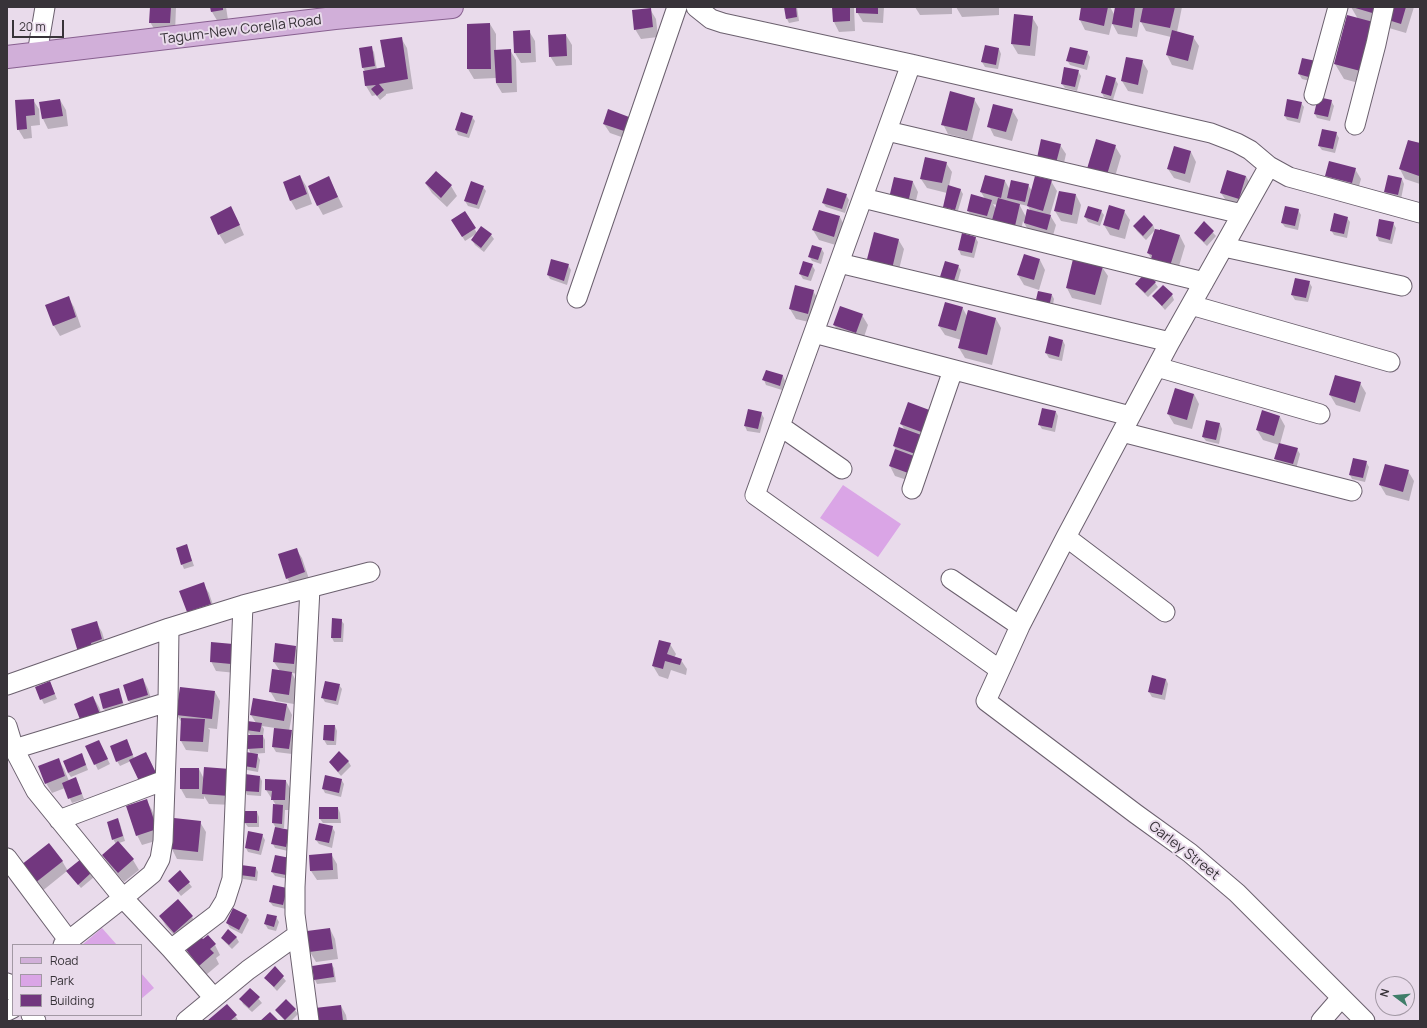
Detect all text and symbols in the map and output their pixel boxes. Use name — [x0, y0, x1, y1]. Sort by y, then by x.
scale bar — [14, 12, 66, 38]
street label: Tagum-New Corella Road — [159, 12, 323, 48]
text: 20 m — [19, 18, 46, 35]
street label: Garley Street — [1145, 818, 1223, 884]
legend — [12, 944, 142, 1016]
text: Road — [50, 952, 78, 969]
text: Park — [50, 972, 74, 989]
north arrow — [1375, 976, 1415, 1016]
text: N — [1376, 987, 1392, 999]
text: Building — [50, 992, 94, 1009]

